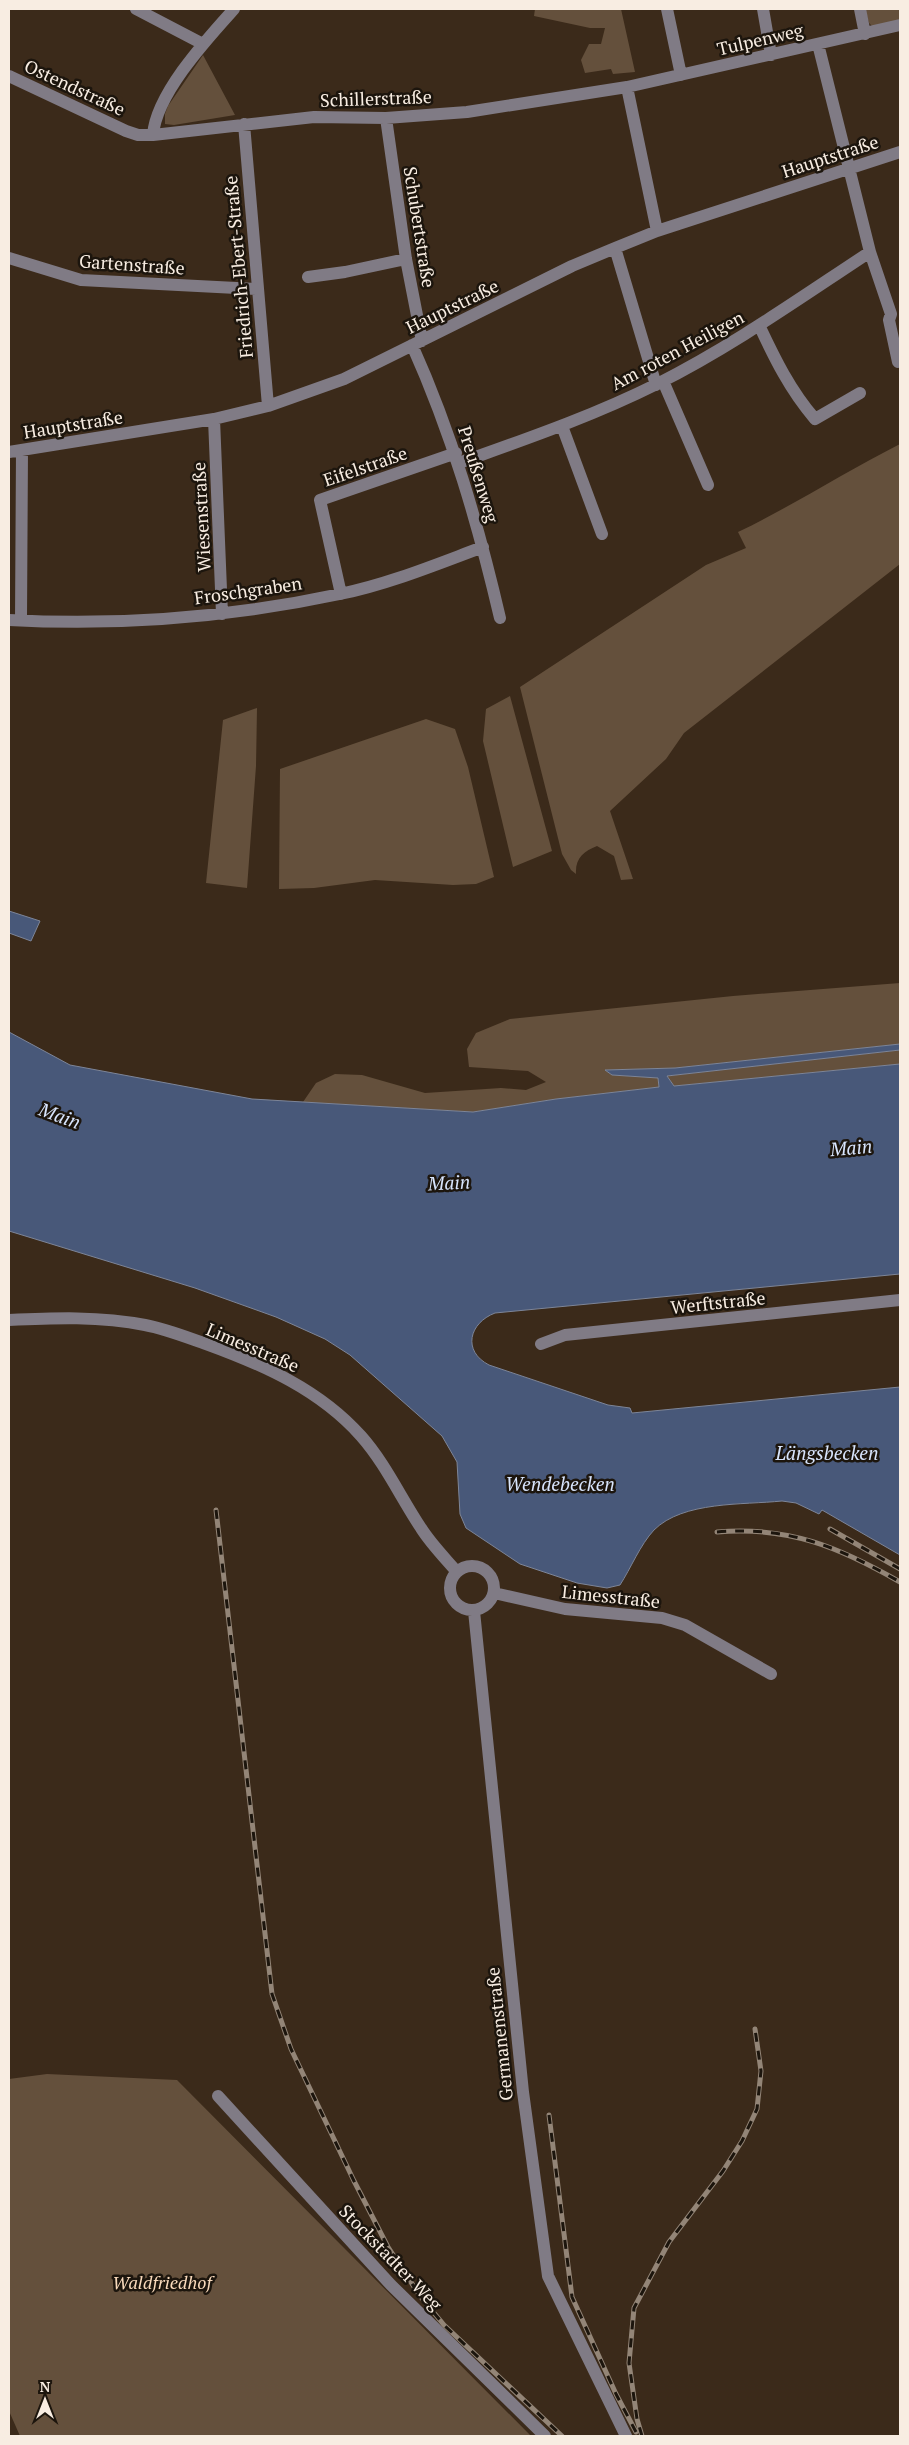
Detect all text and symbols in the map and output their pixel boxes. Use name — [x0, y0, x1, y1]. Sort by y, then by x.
street label: Tulpenweg — [715, 17, 806, 61]
street label: Ostendstraße — [21, 53, 129, 121]
street label: Schillerstraße — [320, 84, 432, 112]
street label: Hauptstraße — [779, 129, 881, 183]
street label: Schubertstraße — [399, 165, 441, 289]
street label: Friedrich-Ebert-Straße — [218, 175, 258, 359]
street label: Gartenstraße — [78, 248, 186, 280]
street label: Hauptstraße — [402, 273, 502, 339]
street label: Am roten Heiligen — [606, 305, 748, 395]
street label: Hauptstraße — [22, 404, 124, 444]
street label: Preußenweg — [453, 423, 505, 526]
street label: Eifelstraße — [320, 440, 410, 492]
street label: Wiesenstraße — [186, 462, 216, 572]
street label: Froschgraben — [193, 571, 304, 609]
water label: Main — [35, 1096, 84, 1134]
water label: Main — [828, 1133, 873, 1161]
water label: Main — [426, 1168, 471, 1196]
street label: Werftstraße — [669, 1285, 767, 1319]
street label: Limesstraße — [203, 1317, 303, 1377]
water label: Längsbecken — [775, 1440, 878, 1465]
water label: Wendebecken — [505, 1471, 615, 1496]
street label: Limesstraße — [561, 1579, 661, 1613]
street label: Germanenstraße — [480, 1966, 518, 2102]
street label: Stockstadter Weg — [334, 2199, 448, 2316]
park label: Waldfriedhof — [112, 2270, 215, 2294]
north arrow — [20, 2375, 70, 2425]
text: N — [40, 2377, 51, 2396]

